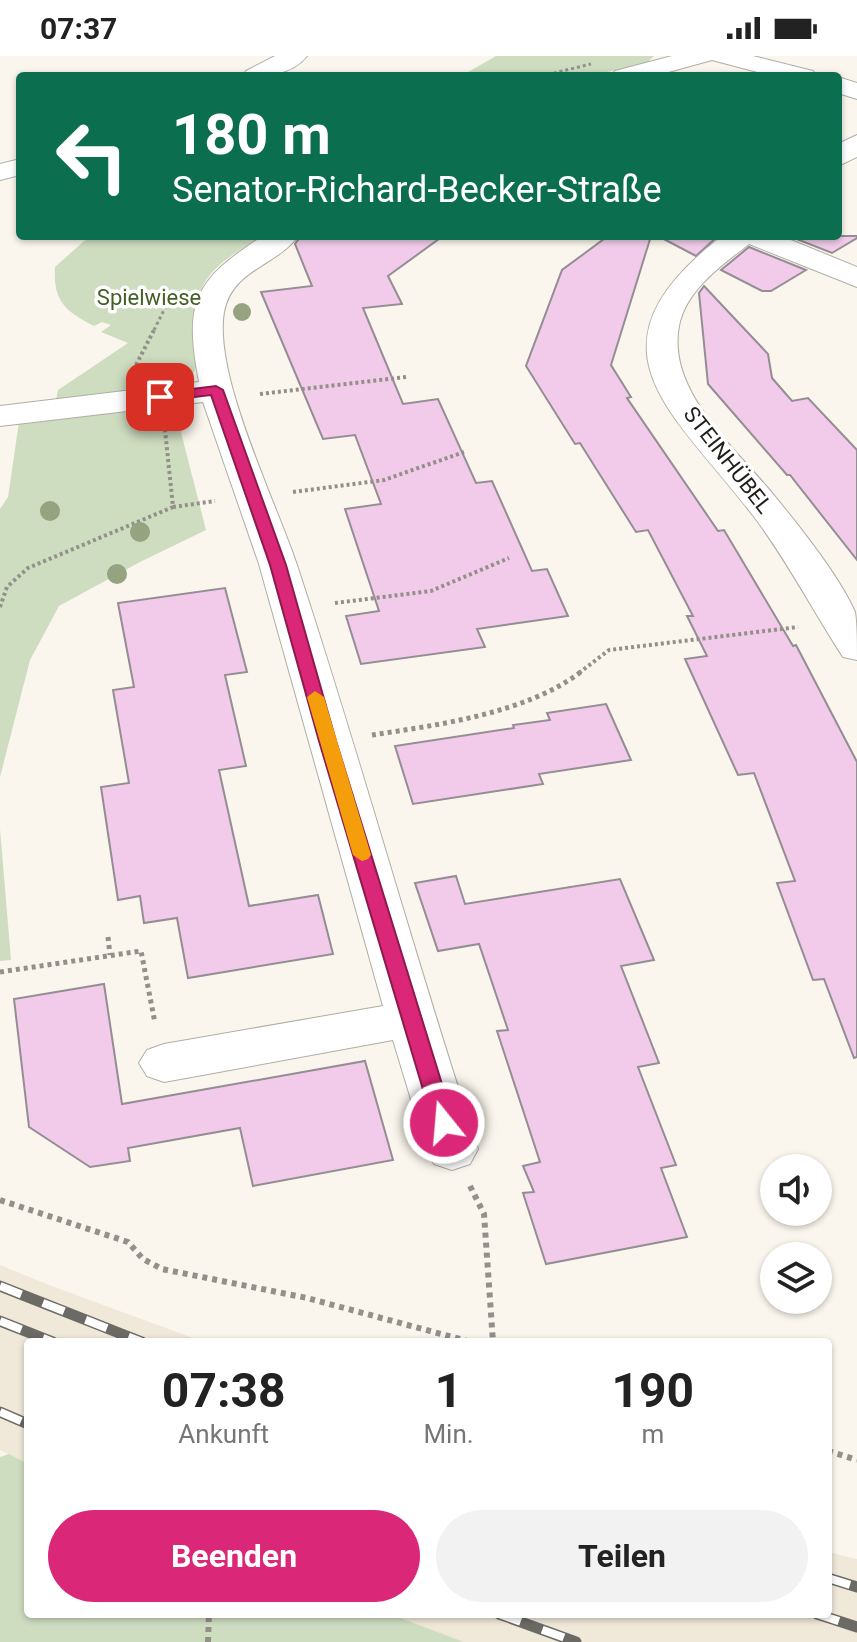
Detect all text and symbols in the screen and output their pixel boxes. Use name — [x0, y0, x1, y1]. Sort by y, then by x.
text: 07:37 — [40, 11, 117, 46]
text: 180 m — [172, 102, 331, 168]
icon: left — [40, 104, 144, 208]
text: Senator-Richard-Becker-Straße — [172, 169, 662, 211]
park label: Spielwiese — [97, 285, 201, 310]
pin — [126, 363, 194, 431]
icon: arrive — [138, 375, 182, 419]
street label: STEINHÜBEL — [679, 402, 777, 518]
position arrow — [402, 1081, 486, 1165]
map controls — [760, 1154, 832, 1314]
button: sound — [760, 1154, 832, 1226]
button: layers — [760, 1242, 832, 1314]
text: 07:38 — [162, 1362, 286, 1419]
text: 1 — [435, 1362, 462, 1419]
text: 190 — [612, 1362, 694, 1419]
text: Ankunft — [178, 1419, 269, 1449]
text: Min. — [423, 1419, 474, 1449]
text: m — [641, 1419, 664, 1449]
button: Beenden — [48, 1510, 420, 1602]
button: Teilen — [436, 1510, 808, 1602]

